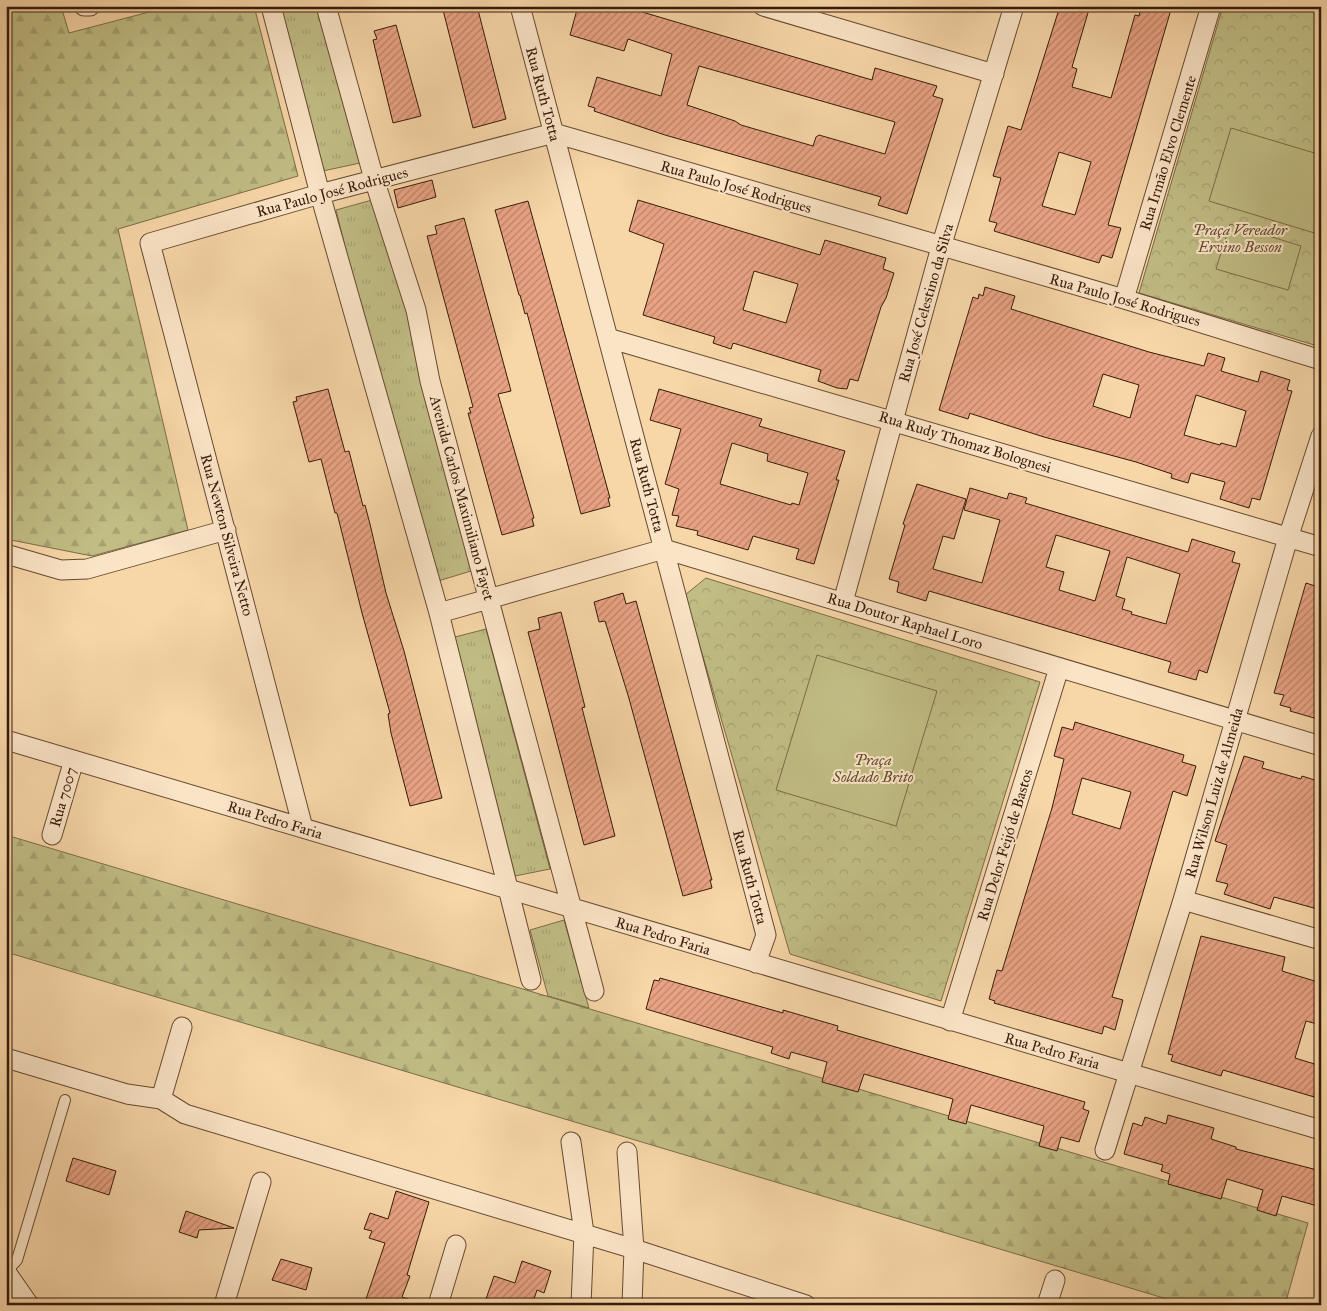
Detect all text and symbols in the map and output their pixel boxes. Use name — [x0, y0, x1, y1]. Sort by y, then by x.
street label: Rua Ruth Totta — [522, 45, 564, 144]
street label: Rua Irmão Elvo Clemente — [1136, 73, 1200, 233]
street label: Rua Paulo José Rodrigues — [658, 157, 814, 218]
street label: Rua Paulo José Rodrigues — [254, 163, 410, 222]
street label: Rua José Celestino da Silva — [895, 221, 958, 385]
park label: Praça Vereador Ervino Besson — [1193, 221, 1288, 256]
street label: Rua Paulo José Rodrigues — [1047, 270, 1203, 331]
street label: Avenida Carlos Maximiliano Fayet — [426, 393, 498, 603]
street label: Rua Rudy Thomaz Bolognesi — [877, 407, 1053, 477]
street label: Rua Ruth Totta — [626, 436, 668, 535]
street label: Rua Newton Silveira Netto — [197, 452, 257, 618]
street label: Rua Doutor Raphael Loro — [825, 589, 985, 653]
street label: Rua Wilson Luiz de Almeida — [1181, 705, 1247, 880]
park label: Praça Soldado Brito — [832, 751, 914, 786]
street label: Rua 7007 — [46, 765, 80, 829]
street label: Rua Delor Feijó de Bastos — [973, 767, 1037, 923]
street label: Rua Pedro Faria — [225, 797, 325, 843]
street label: Rua Ruth Totta — [729, 828, 771, 927]
street label: Rua Pedro Faria — [613, 913, 713, 959]
street label: Rua Pedro Faria — [1002, 1029, 1102, 1073]

